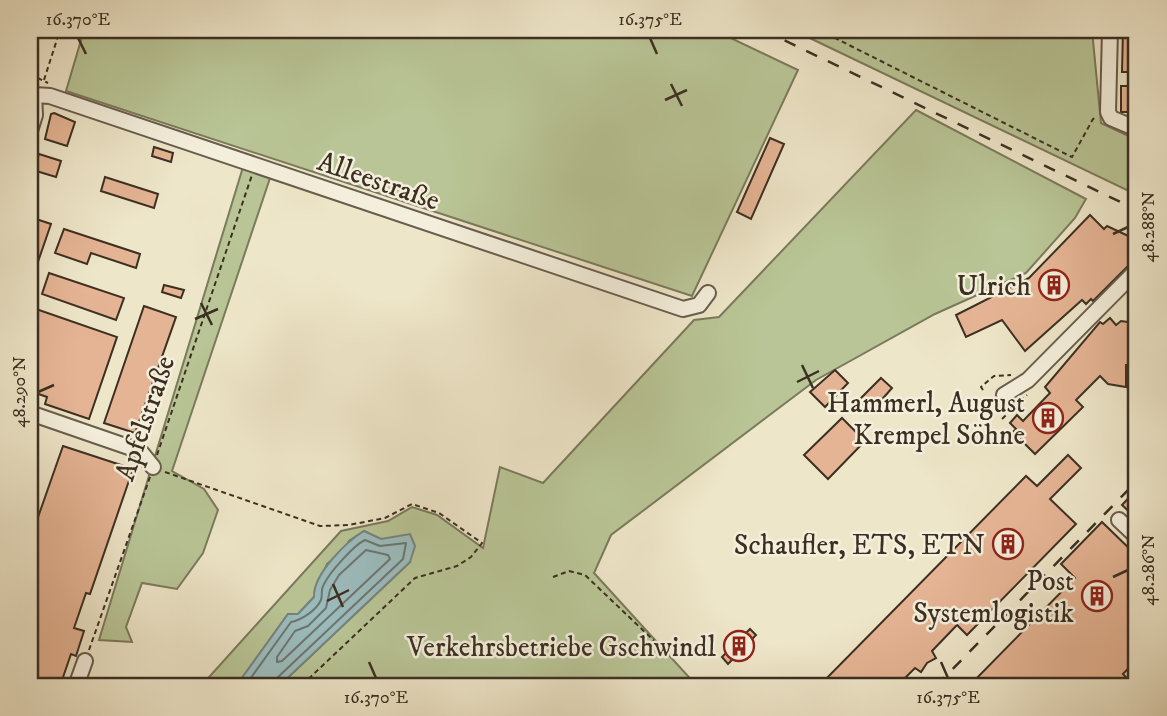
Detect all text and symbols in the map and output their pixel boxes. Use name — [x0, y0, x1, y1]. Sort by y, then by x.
text: 16.370°E — [46, 9, 111, 31]
text: 16.375°E — [618, 9, 682, 31]
street label: Alleestraße — [313, 144, 444, 219]
text: 48.288°N — [1138, 191, 1160, 263]
building icon: Ulrich — [1037, 268, 1071, 302]
place label: Ulrich — [957, 269, 1031, 304]
street label: Apfelstraße — [108, 351, 183, 486]
text: 48.290°N — [9, 356, 31, 428]
place label: Hammerl, August Krempel Söhne — [827, 386, 1025, 453]
building icon: Hammerl, August Krempel Söhne — [1031, 401, 1065, 435]
building icon: Schaufler, ETS, ETN — [991, 527, 1025, 561]
place label: Schaufler, ETS, ETN — [734, 528, 985, 563]
text: 48.286°N — [1138, 534, 1160, 606]
place label: Post Systemlogistik — [913, 564, 1074, 631]
building icon: Post Systemlogistik — [1080, 579, 1114, 613]
building icon: Verkehrsbetriebe Gschwindl — [722, 629, 756, 663]
place label: Verkehrsbetriebe Gschwindl — [406, 630, 717, 665]
text: 16.370°E — [344, 687, 409, 709]
text: 16.375°E — [916, 687, 980, 709]

